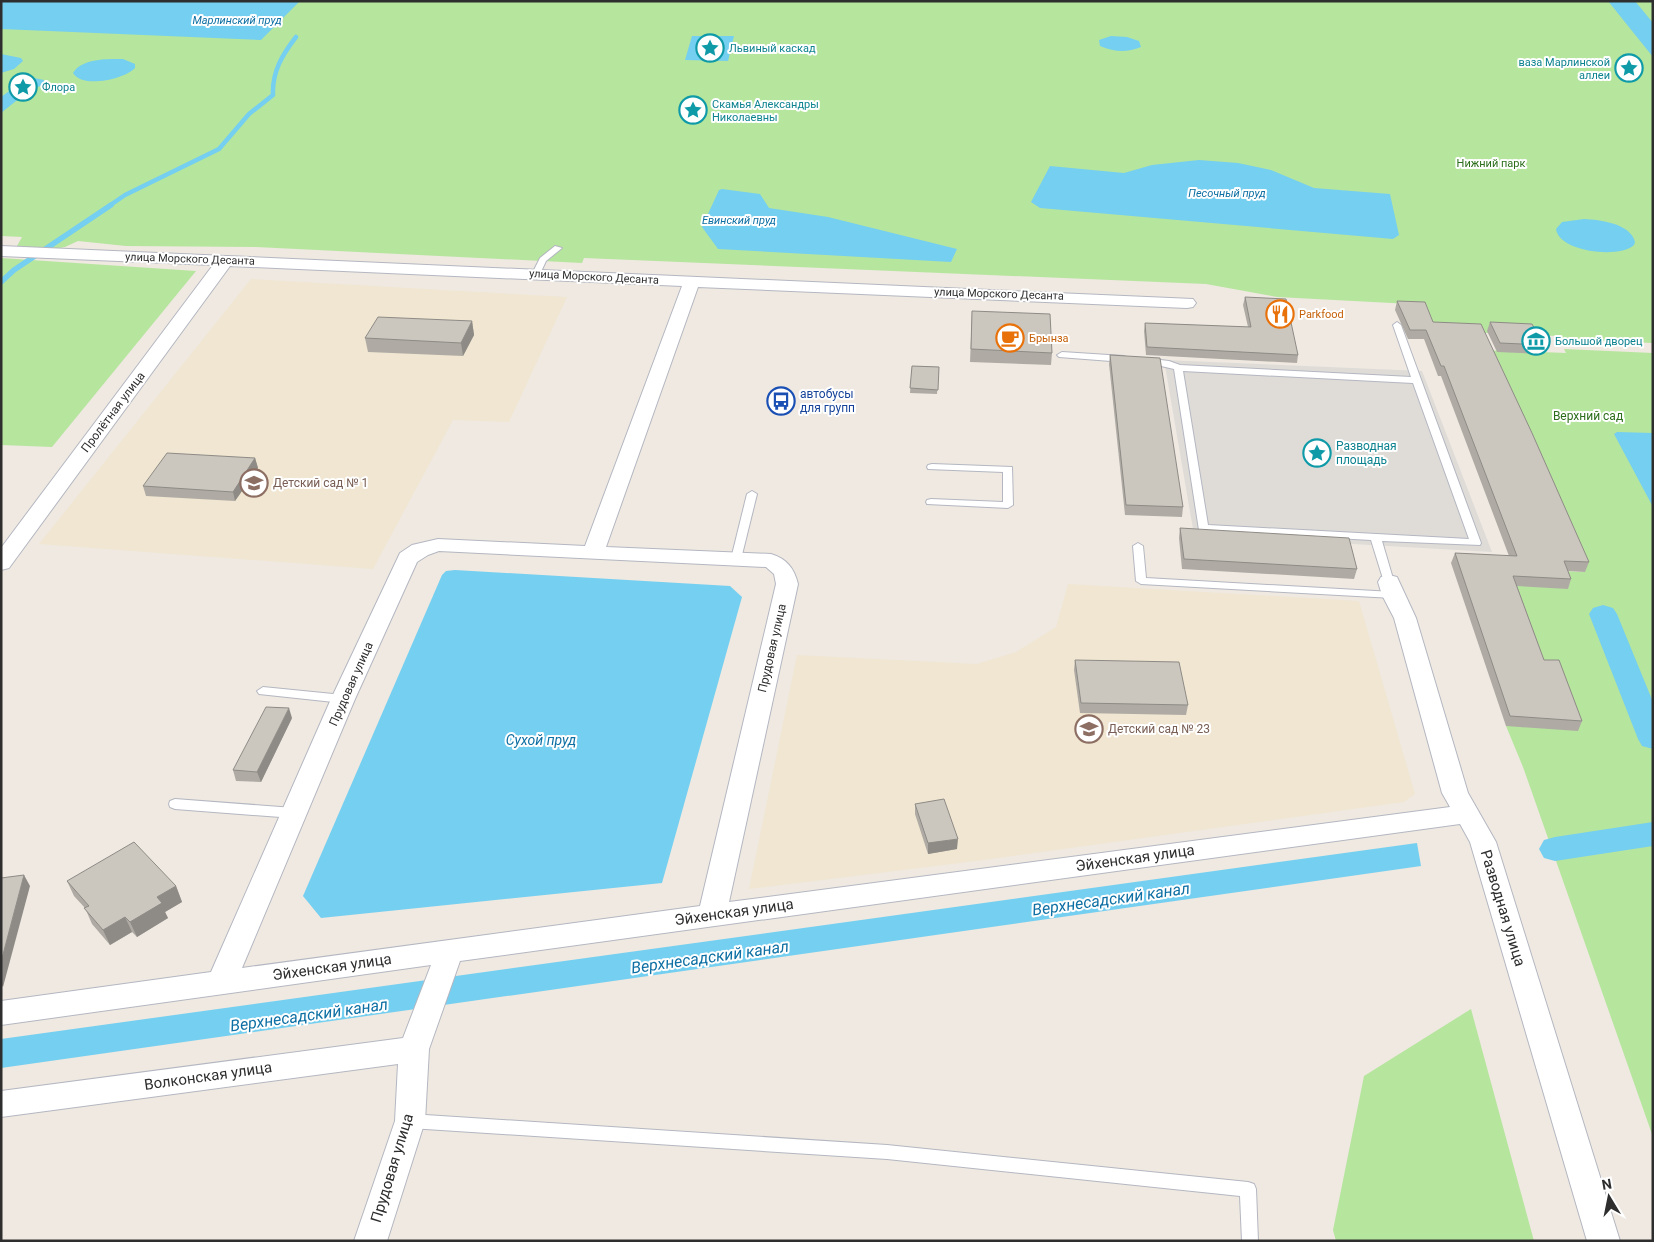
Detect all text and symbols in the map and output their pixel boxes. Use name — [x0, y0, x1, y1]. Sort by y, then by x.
water label: Марлинский пруд — [192, 14, 282, 27]
place icon: Львиный каскад — [695, 33, 725, 63]
place label: Львиный каскад — [729, 42, 816, 55]
place icon: ваза Марлинской аллеи — [1614, 53, 1644, 83]
place label: ваза Марлинской аллеи — [1518, 56, 1610, 82]
place icon: Флора — [8, 72, 38, 102]
place label: Флора — [42, 81, 75, 94]
place icon: Скамья Александры Николаевны — [678, 95, 708, 125]
place label: Скамья Александры Николаевны — [712, 98, 819, 124]
park label: Нижний парк — [1457, 157, 1525, 170]
water label: Песочный пруд — [1188, 187, 1266, 200]
water label: Евинский пруд — [702, 214, 776, 227]
street label: улица Морского Десанта — [125, 250, 255, 268]
street label: улица Морского Десанта — [529, 267, 659, 287]
street label: улица Морского Десанта — [934, 285, 1064, 303]
restaurant icon: Parkfood — [1265, 299, 1295, 329]
place label: Parkfood — [1299, 308, 1344, 321]
cafe icon: Брынза — [995, 323, 1025, 353]
museum icon: Большой дворец — [1521, 326, 1551, 356]
place label: Брынза — [1029, 332, 1069, 345]
place label: Большой дворец — [1555, 335, 1643, 348]
street label: Пролётная улица — [78, 369, 148, 455]
bus stop icon: автобусы для групп — [766, 386, 796, 416]
place label: автобусы для групп — [800, 387, 855, 415]
park label: Верхний сад — [1553, 409, 1623, 423]
place icon: Разводная площадь — [1302, 438, 1332, 468]
place label: Разводная площадь — [1336, 439, 1397, 467]
school or university icon: Детский сад № 1 — [239, 468, 269, 498]
place label: Детский сад № 1 — [273, 476, 368, 490]
street label: Прудовая улица — [755, 602, 789, 694]
street label: Прудовая улица — [326, 640, 376, 728]
school or university icon: Детский сад № 23 — [1074, 714, 1104, 744]
place label: Детский сад № 23 — [1108, 722, 1210, 736]
water label: Сухой пруд — [506, 732, 576, 748]
street label: Эйхенская улица — [1074, 841, 1196, 875]
street label: Разводная улица — [1477, 848, 1529, 968]
water label: Верхнесадский канал — [1031, 879, 1191, 919]
street label: Эйхенская улица — [673, 895, 795, 929]
water label: Верхнесадский канал — [630, 937, 790, 977]
street label: Эйхенская улица — [271, 950, 393, 984]
water label: Верхнесадский канал — [229, 995, 389, 1035]
street label: Волконская улица — [143, 1058, 273, 1094]
street label: Прудовая улица — [367, 1111, 417, 1225]
north arrow — [1584, 1172, 1634, 1222]
text: N — [1600, 1175, 1613, 1193]

